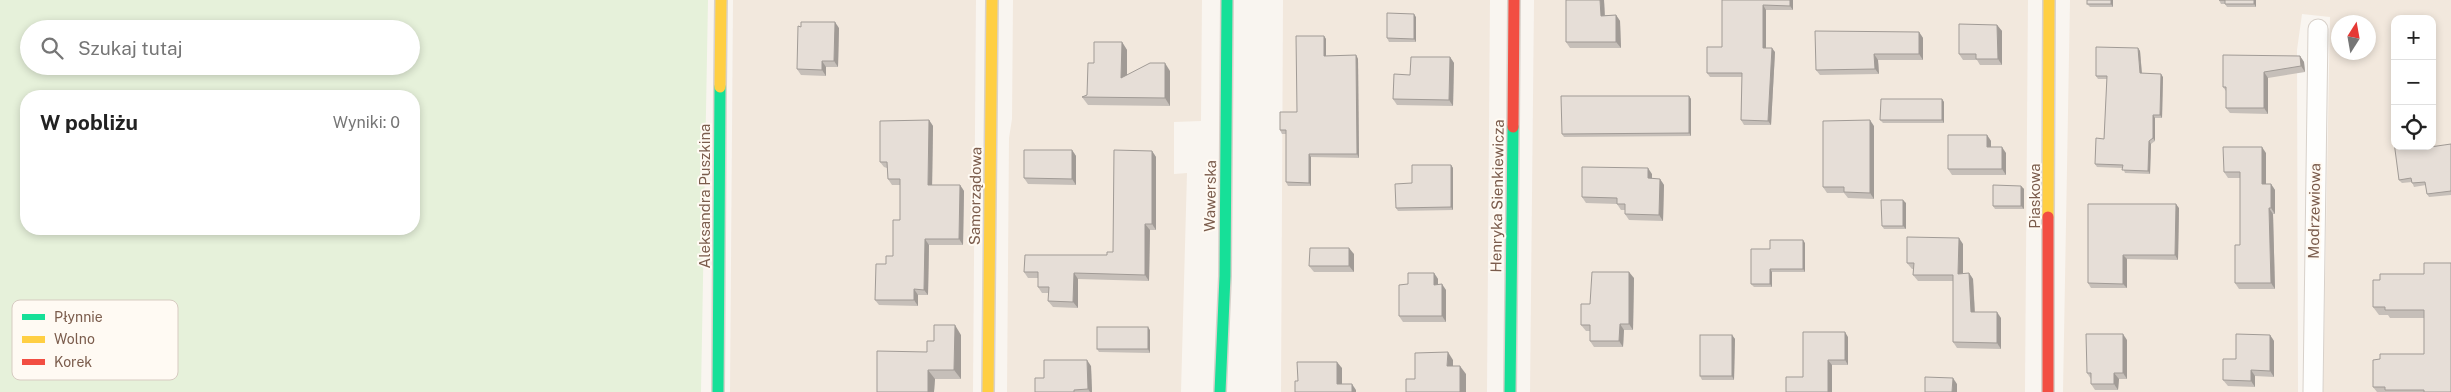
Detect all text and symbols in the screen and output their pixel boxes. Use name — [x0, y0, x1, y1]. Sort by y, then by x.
north arrow — [2331, 15, 2376, 60]
map controls — [2391, 15, 2436, 150]
button: + — [2391, 15, 2436, 60]
search box — [20, 20, 420, 75]
icon: search — [38, 34, 66, 62]
text: Szukaj tutaj — [78, 37, 183, 59]
button: − — [2391, 60, 2436, 105]
button: locate — [2391, 105, 2436, 150]
text: W pobliżu — [40, 110, 138, 135]
text: Wyniki: 0 — [333, 113, 400, 132]
street label: Henryka Sienkiewicza — [1487, 119, 1507, 273]
street label: Aleksandra Puszkina — [696, 124, 713, 268]
street label: Samorządowa — [966, 147, 984, 245]
street label: Wawerska — [1201, 160, 1219, 232]
street label: Piaskowa — [2026, 163, 2043, 229]
street label: Modrzewiowa — [2305, 163, 2323, 259]
legend — [12, 300, 178, 380]
text: Płynnie — [54, 309, 103, 325]
text: Wolno — [54, 331, 95, 347]
text: Korek — [54, 354, 92, 370]

